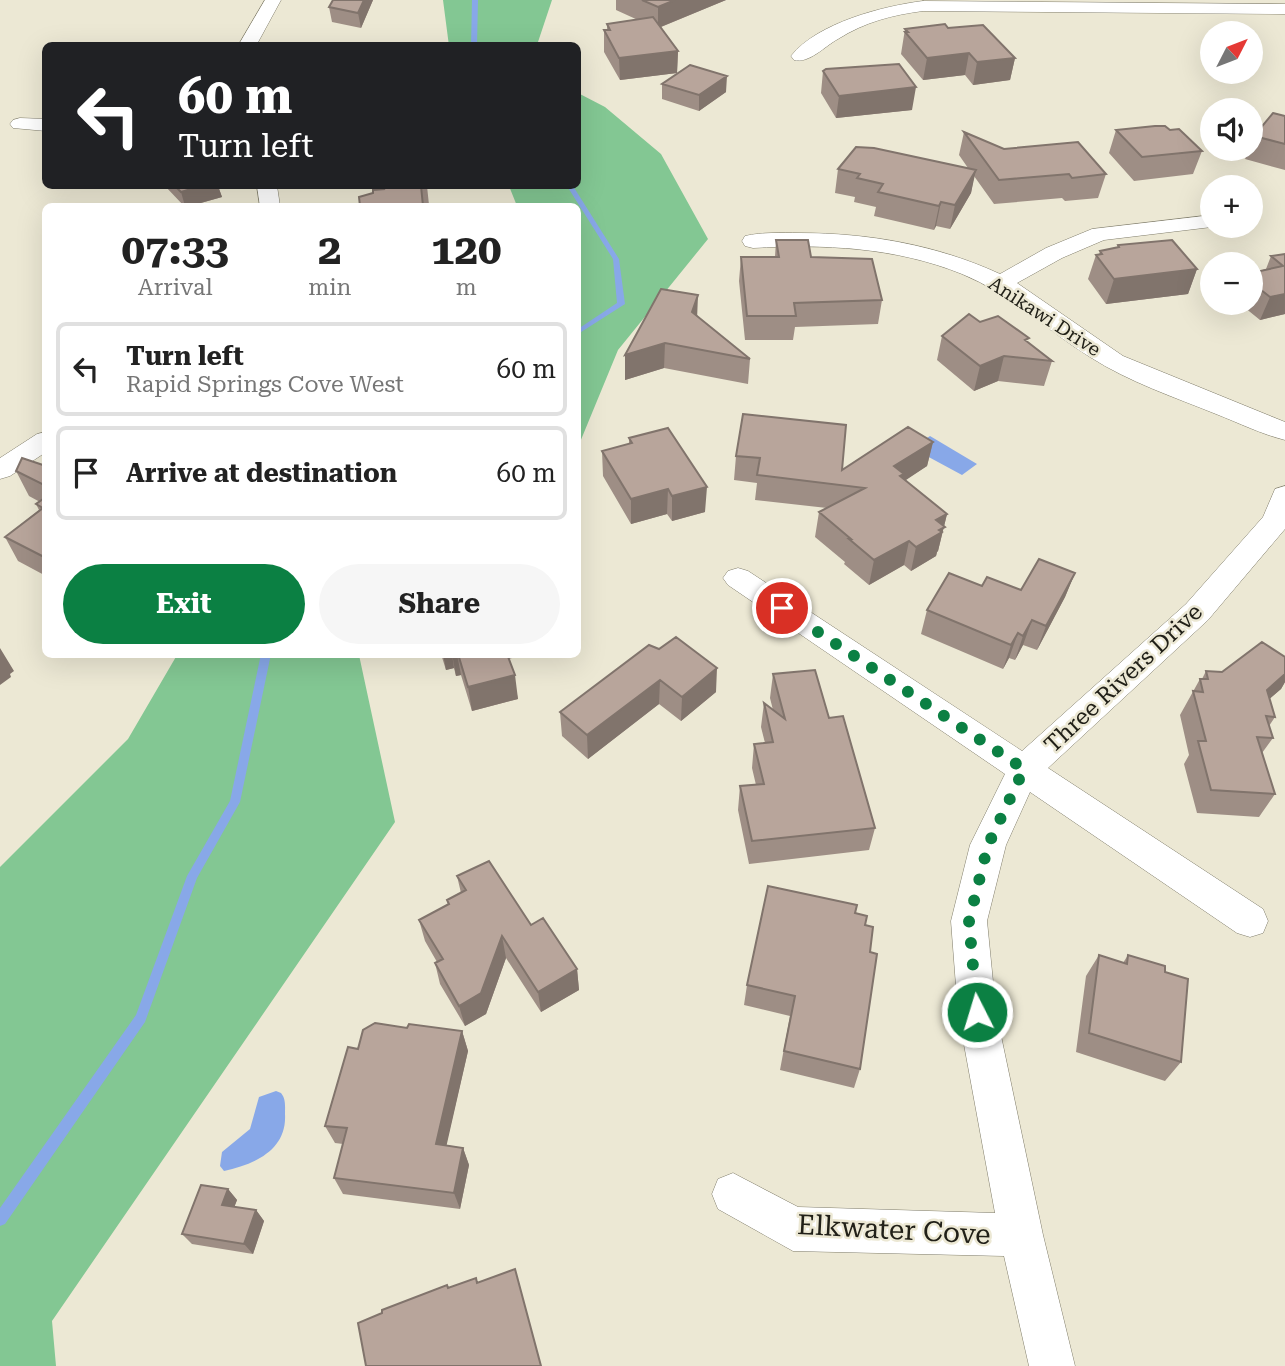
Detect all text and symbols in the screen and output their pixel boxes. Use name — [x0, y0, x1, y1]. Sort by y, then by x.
north arrow — [1200, 21, 1264, 84]
map controls — [1200, 21, 1263, 315]
text: 60 m — [178, 68, 293, 125]
icon: left — [63, 70, 154, 161]
button: sound — [1200, 98, 1263, 161]
text: Turn left — [178, 127, 313, 165]
button: + — [1200, 175, 1263, 238]
text: 07:33 — [122, 225, 229, 274]
text: 2 — [318, 225, 342, 274]
text: 120 — [431, 225, 501, 274]
button: − — [1200, 252, 1263, 315]
street label: Anikawi Drive — [984, 272, 1105, 361]
text: Arrival — [138, 274, 212, 301]
text: min — [308, 274, 351, 301]
text: m — [456, 274, 477, 301]
text: Turn left — [126, 341, 244, 371]
icon: left — [67, 350, 105, 388]
text: 60 m — [497, 354, 556, 384]
text: Rapid Springs Cove West — [126, 371, 404, 398]
icon: arrive — [67, 454, 105, 492]
text: Arrive at destination — [126, 458, 397, 488]
text: 60 m — [497, 458, 556, 488]
button: Exit — [63, 564, 305, 644]
button: Share — [319, 564, 560, 644]
pin — [752, 578, 812, 638]
icon: arrive — [763, 589, 801, 627]
street label: Three Rivers Drive — [1039, 598, 1208, 758]
position arrow — [940, 975, 1014, 1049]
street label: Elkwater Cove — [796, 1208, 992, 1251]

